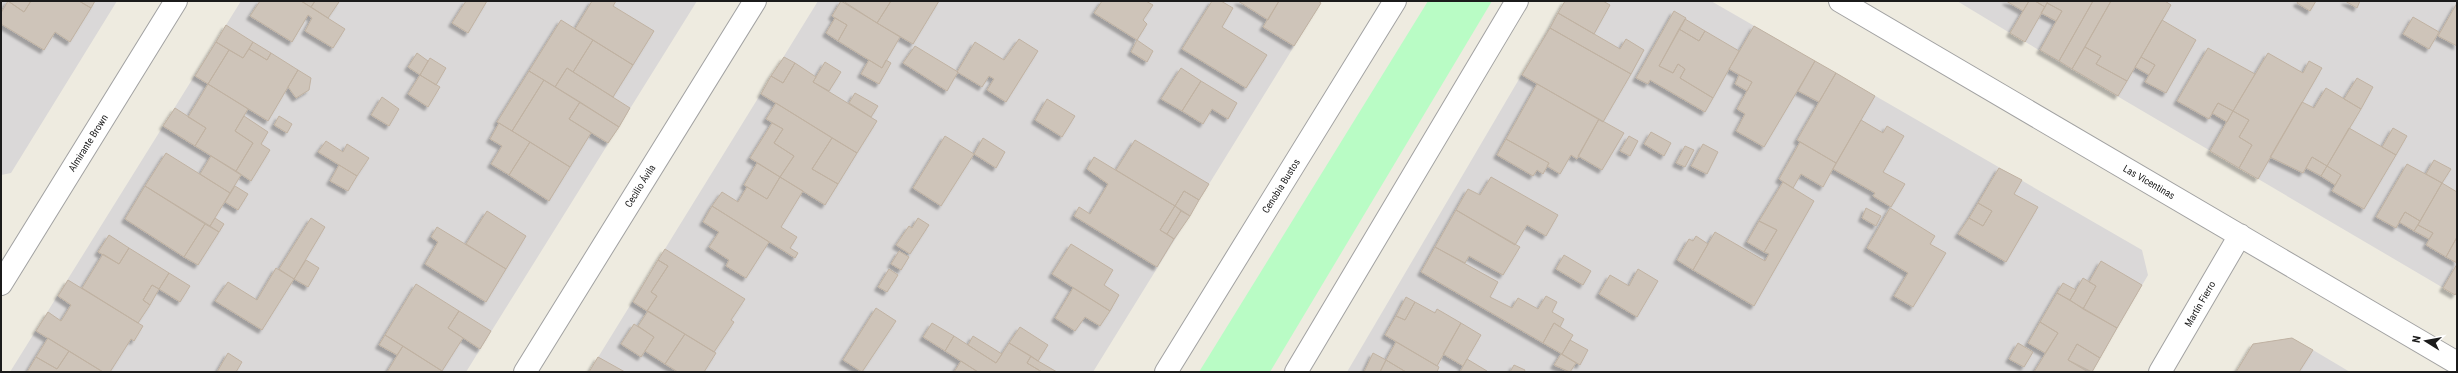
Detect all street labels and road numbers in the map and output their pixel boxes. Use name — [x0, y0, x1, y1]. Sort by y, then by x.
street label: Almirante Brown — [66, 112, 110, 174]
street label: Cenobia Bustos — [1260, 156, 1302, 215]
street label: Cecilio Ávila — [622, 162, 658, 209]
street label: Las Vicentinas — [2121, 163, 2177, 201]
street label: Martín Fierro — [2183, 279, 2217, 329]

